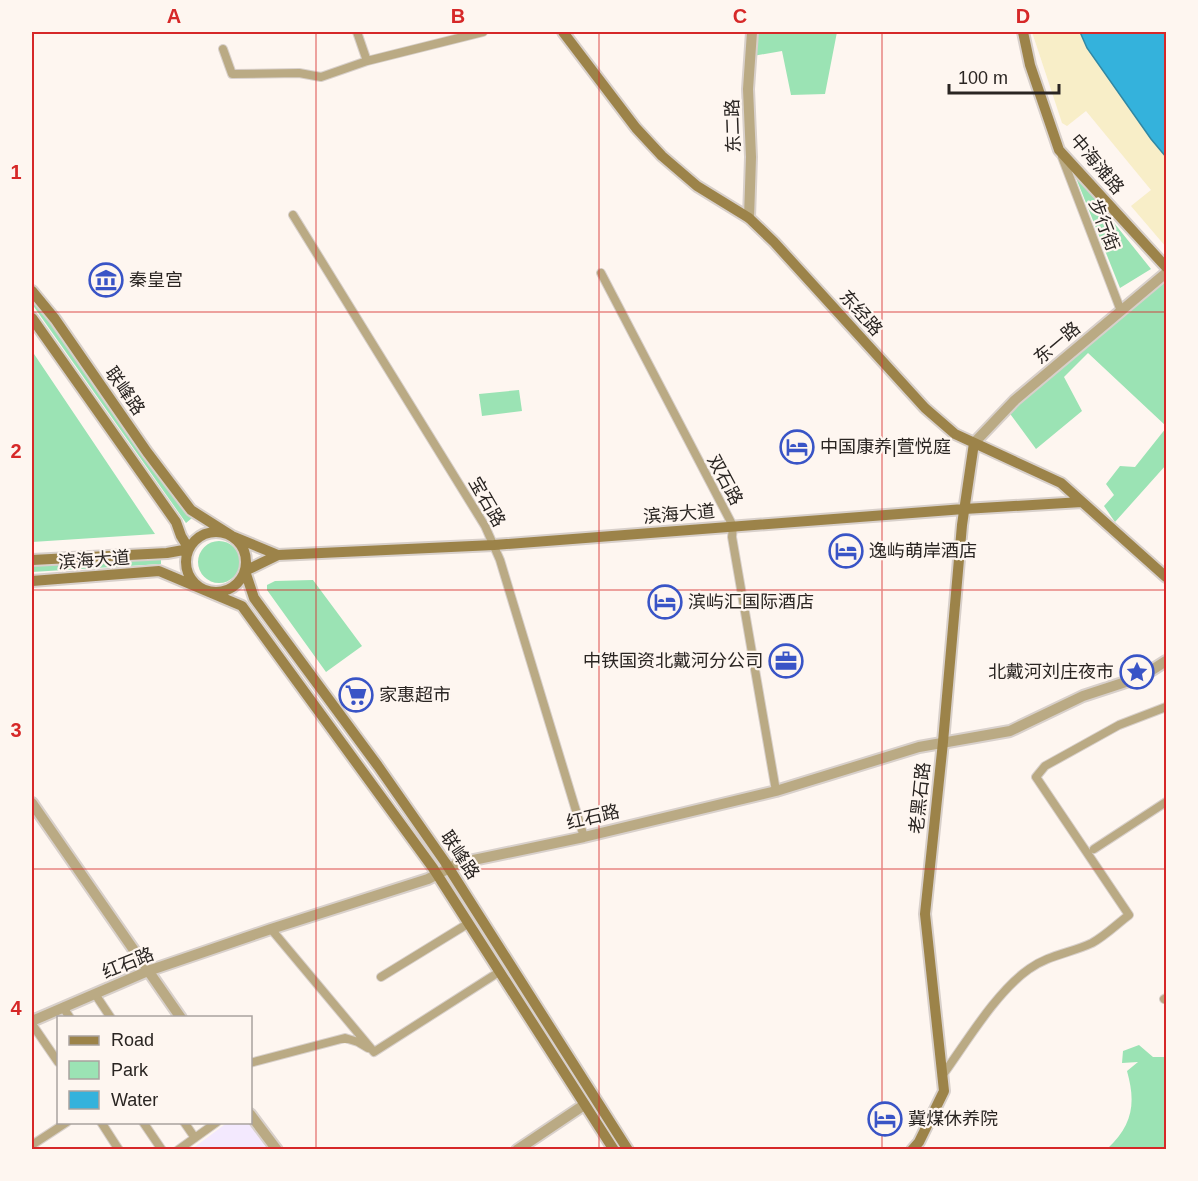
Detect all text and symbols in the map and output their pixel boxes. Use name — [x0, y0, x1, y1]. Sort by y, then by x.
text: A — [167, 5, 181, 27]
text: B — [451, 5, 465, 27]
text: C — [733, 5, 747, 27]
text: D — [1016, 5, 1030, 27]
scale bar — [949, 57, 1058, 95]
text: 100 m — [958, 68, 1008, 88]
street label: 东二路 — [722, 99, 744, 153]
street label: 中海滩路 — [1066, 130, 1128, 198]
text: 1 — [10, 161, 22, 183]
street label: 步行街 — [1085, 196, 1123, 254]
museum icon: 秦皇宫 — [88, 262, 124, 298]
place label: 秦皇宫 — [129, 270, 183, 290]
street label: 东经路 — [836, 286, 886, 340]
street label: 东一路 — [1030, 318, 1084, 368]
street label: 联峰路 — [101, 363, 149, 419]
hotel icon: 中国康养|萱悦庭 — [779, 429, 815, 465]
place label: 中国康养|萱悦庭 — [820, 437, 951, 457]
text: 2 — [10, 440, 22, 462]
street label: 双石路 — [703, 451, 747, 509]
street label: 宝石路 — [465, 474, 509, 530]
street label: 滨海大道 — [642, 501, 716, 527]
hotel icon: 逸屿萌岸酒店 — [828, 533, 864, 569]
place label: 逸屿萌岸酒店 — [869, 541, 977, 561]
street label: 滨海大道 — [57, 548, 131, 572]
hotel icon: 滨屿汇国际酒店 — [647, 584, 683, 620]
place label: 滨屿汇国际酒店 — [688, 592, 814, 612]
office icon: 中铁国资北戴河分公司 — [768, 643, 804, 679]
place label: 中铁国资北戴河分公司 — [583, 651, 763, 671]
place icon: 北戴河刘庄夜市 — [1119, 654, 1155, 690]
place label: 北戴河刘庄夜市 — [988, 662, 1114, 682]
supermarket icon: 家惠超市 — [338, 677, 374, 713]
place label: 家惠超市 — [379, 685, 451, 705]
text: 3 — [10, 719, 22, 741]
street label: 老黑石路 — [906, 761, 934, 835]
street label: 红石路 — [564, 801, 622, 833]
street label: 联峰路 — [437, 827, 483, 883]
street label: 红石路 — [99, 944, 157, 982]
text: 4 — [10, 997, 22, 1019]
legend — [57, 1016, 252, 1124]
text: Road — [111, 1030, 154, 1050]
text: Park — [111, 1060, 149, 1080]
text: Water — [111, 1090, 158, 1110]
hotel icon: 冀煤休养院 — [867, 1101, 903, 1137]
place label: 冀煤休养院 — [908, 1109, 998, 1129]

